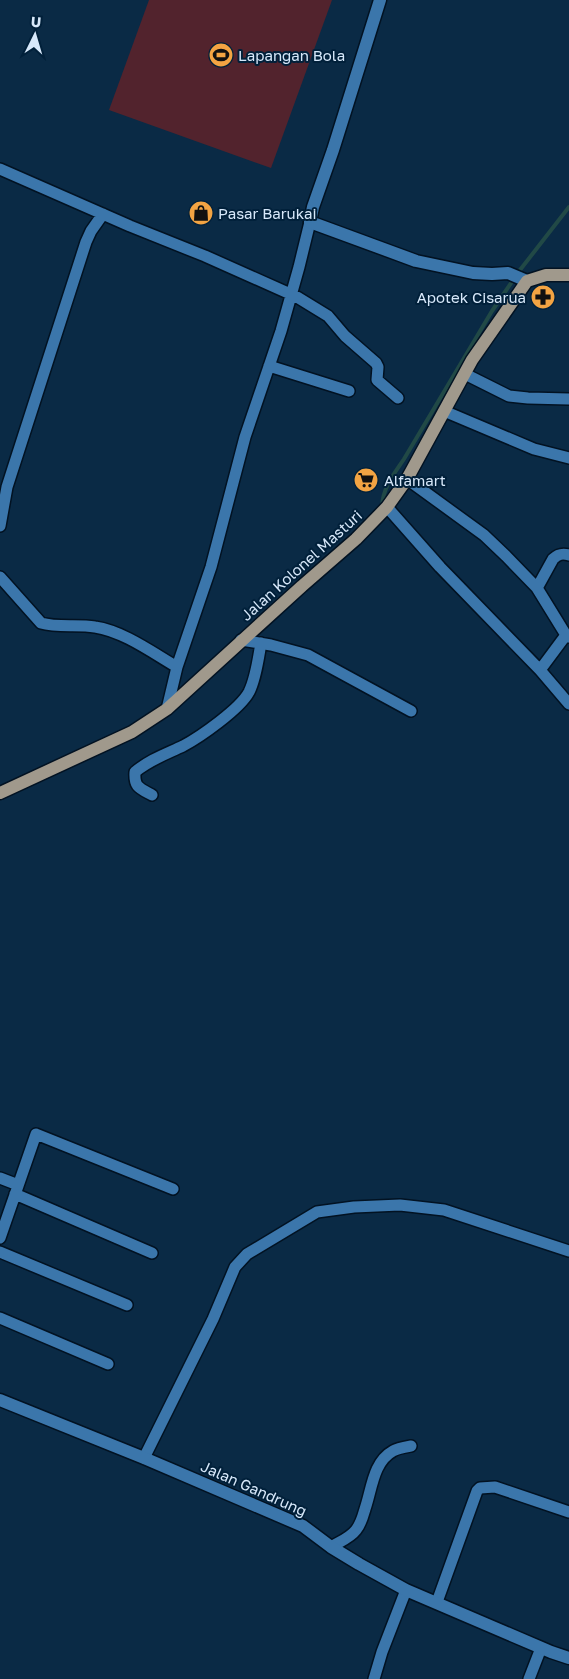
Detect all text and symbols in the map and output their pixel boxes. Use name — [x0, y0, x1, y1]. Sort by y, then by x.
north arrow — [10, 10, 60, 60]
text: U — [30, 13, 42, 30]
sports icon: Lapangan Bola — [208, 42, 234, 68]
place label: Lapangan Bola — [238, 46, 345, 64]
shop icon: Pasar Barukai — [188, 200, 214, 226]
place label: Pasar Barukai — [218, 204, 316, 222]
pharmacy icon: Apotek Cisarua — [530, 284, 556, 310]
place label: Apotek Cisarua — [417, 288, 526, 306]
supermarket icon: Alfamart — [353, 467, 379, 493]
place label: Alfamart — [384, 471, 446, 489]
street label: Jalan Kolonel Masturi — [237, 506, 365, 624]
street label: Jalan Gandrung — [198, 1457, 310, 1519]

